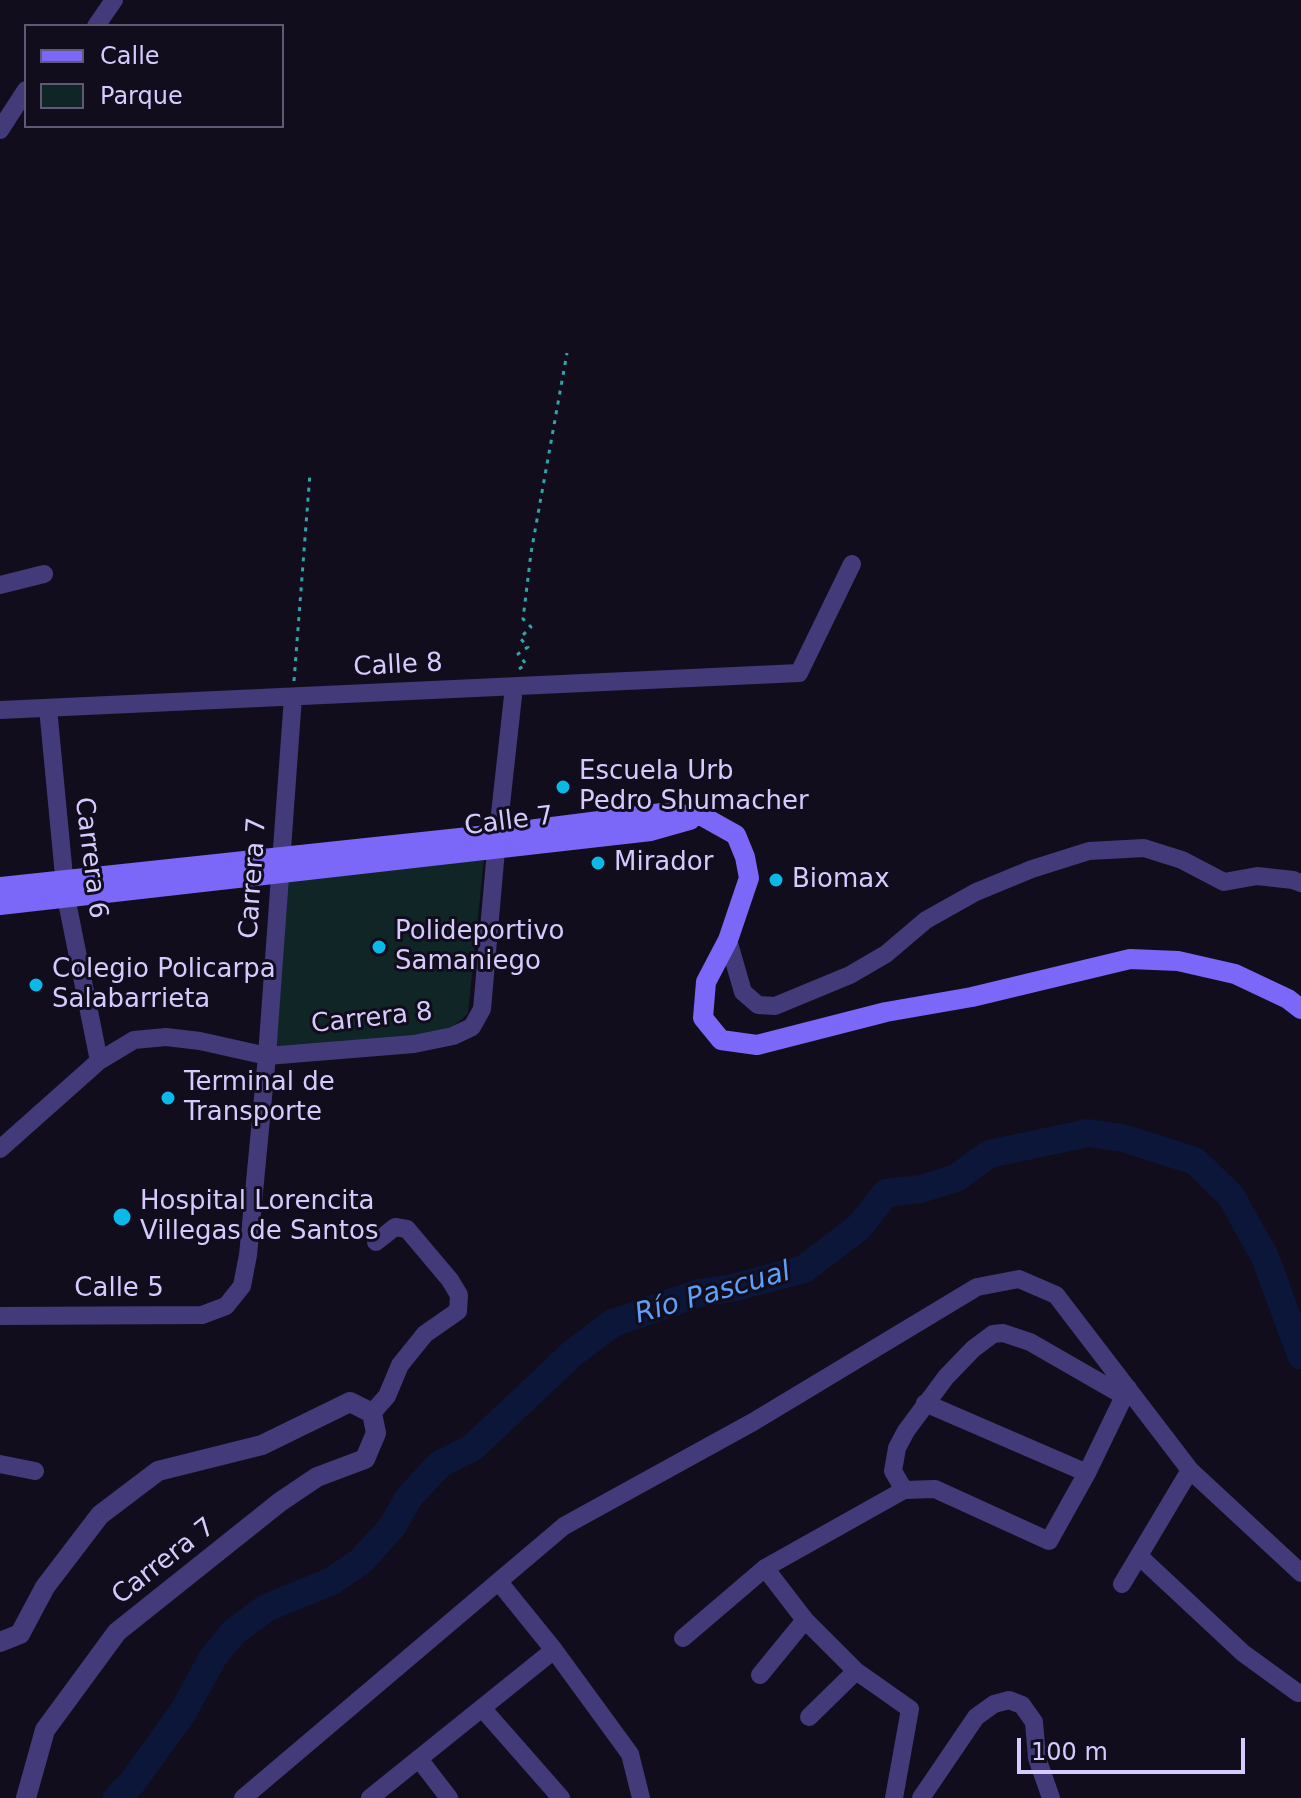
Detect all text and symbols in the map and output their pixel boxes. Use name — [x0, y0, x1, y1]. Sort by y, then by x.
legend — [24, 24, 284, 128]
text: Calle — [100, 42, 160, 70]
text: Parque — [100, 82, 183, 110]
street label: Calle 8 — [353, 648, 443, 684]
place label: Escuela Urb Pedro Shumacher — [579, 756, 809, 818]
marker: Escuela Urb Pedro Shumacher — [554, 778, 572, 796]
street label: Carrera 6 — [67, 796, 113, 920]
street label: Calle 7 — [463, 801, 555, 843]
street label: Carrera 7 — [234, 816, 274, 940]
place label: Mirador — [614, 847, 713, 879]
marker: Mirador — [589, 854, 607, 872]
place label: Biomax — [792, 864, 890, 896]
marker: Biomax — [767, 871, 785, 889]
place label: Polideportivo Samaniego — [395, 916, 564, 978]
marker: Polideportivo Samaniego — [370, 938, 388, 956]
place label: Colegio Policarpa Salabarrieta — [52, 954, 276, 1016]
marker: Colegio Policarpa Salabarrieta — [27, 976, 45, 994]
street label: Carrera 8 — [310, 997, 434, 1041]
place label: Terminal de Transporte — [184, 1067, 335, 1128]
marker: Terminal de Transporte — [159, 1089, 177, 1107]
place label: Hospital Lorencita Villegas de Santos — [140, 1186, 378, 1248]
marker: Hospital Lorencita Villegas de Santos — [111, 1206, 133, 1228]
water label: Río Pascual — [631, 1256, 795, 1332]
street label: Calle 5 — [74, 1273, 164, 1305]
street label: Carrera 7 — [106, 1512, 222, 1612]
scale bar — [1021, 1722, 1249, 1772]
text: 100 m — [1031, 1738, 1108, 1766]

